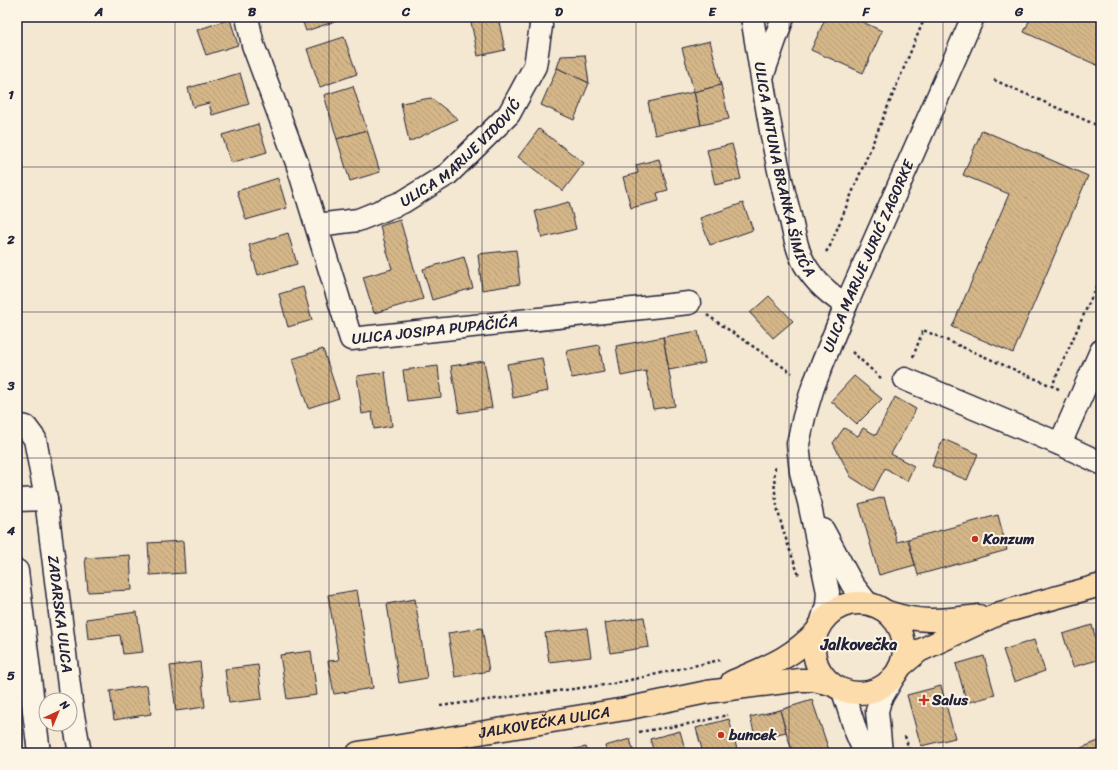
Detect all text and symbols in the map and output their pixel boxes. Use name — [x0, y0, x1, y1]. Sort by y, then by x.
text: A — [94, 0, 103, 23]
text: B — [248, 0, 257, 23]
text: C — [401, 0, 411, 23]
text: D — [555, 0, 563, 23]
text: E — [708, 0, 717, 23]
text: F — [861, 0, 870, 23]
text: G — [1014, 0, 1024, 23]
street label: ULICA ANTUNA BRANKA ŠIMIĆA — [747, 60, 822, 283]
text: 1 — [8, 83, 14, 106]
street label: ULICA MARIJE VIDOVIĆ — [395, 93, 528, 214]
street label: ULICA MARIJE JURIĆ ZAGORKE — [815, 154, 922, 356]
text: 2 — [6, 228, 15, 251]
street label: ULICA JOSIPA PUPAČIĆA — [350, 308, 519, 352]
text: 3 — [6, 374, 15, 397]
text: 4 — [6, 519, 16, 542]
place label: Konzum — [982, 526, 1035, 552]
marker: Konzum — [970, 534, 980, 544]
street label: ZADARSKA ULICA — [40, 554, 80, 674]
district label: Jalkovečka — [820, 630, 897, 659]
text: 5 — [7, 664, 15, 687]
place label: Salus — [931, 687, 969, 713]
north arrow — [38, 692, 78, 732]
text: N — [55, 695, 74, 715]
marker: Salus — [919, 695, 929, 705]
street label: JALKOVEČKA ULICA — [476, 699, 612, 746]
place label: buncek — [728, 722, 778, 748]
marker: buncek — [716, 730, 726, 740]

